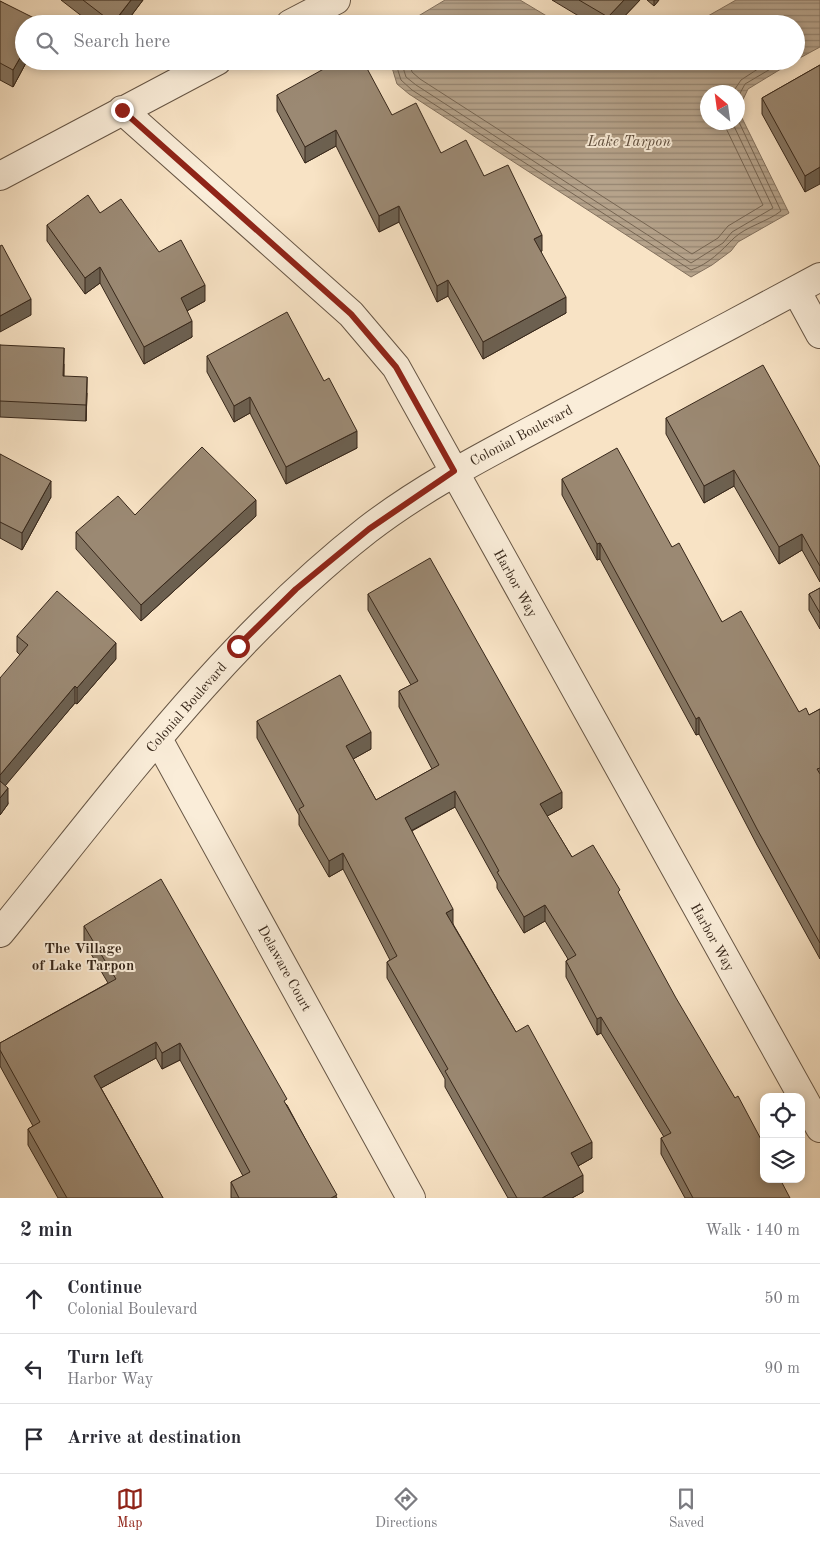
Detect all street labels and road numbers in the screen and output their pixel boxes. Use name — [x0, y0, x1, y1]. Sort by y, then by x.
street label: Colonial Boulevard — [468, 403, 575, 469]
street label: Harbor Way — [491, 547, 540, 620]
street label: Colonial Boulevard — [144, 660, 230, 755]
street label: Harbor Way — [688, 901, 737, 974]
street label: Delaware Court — [255, 923, 313, 1014]

